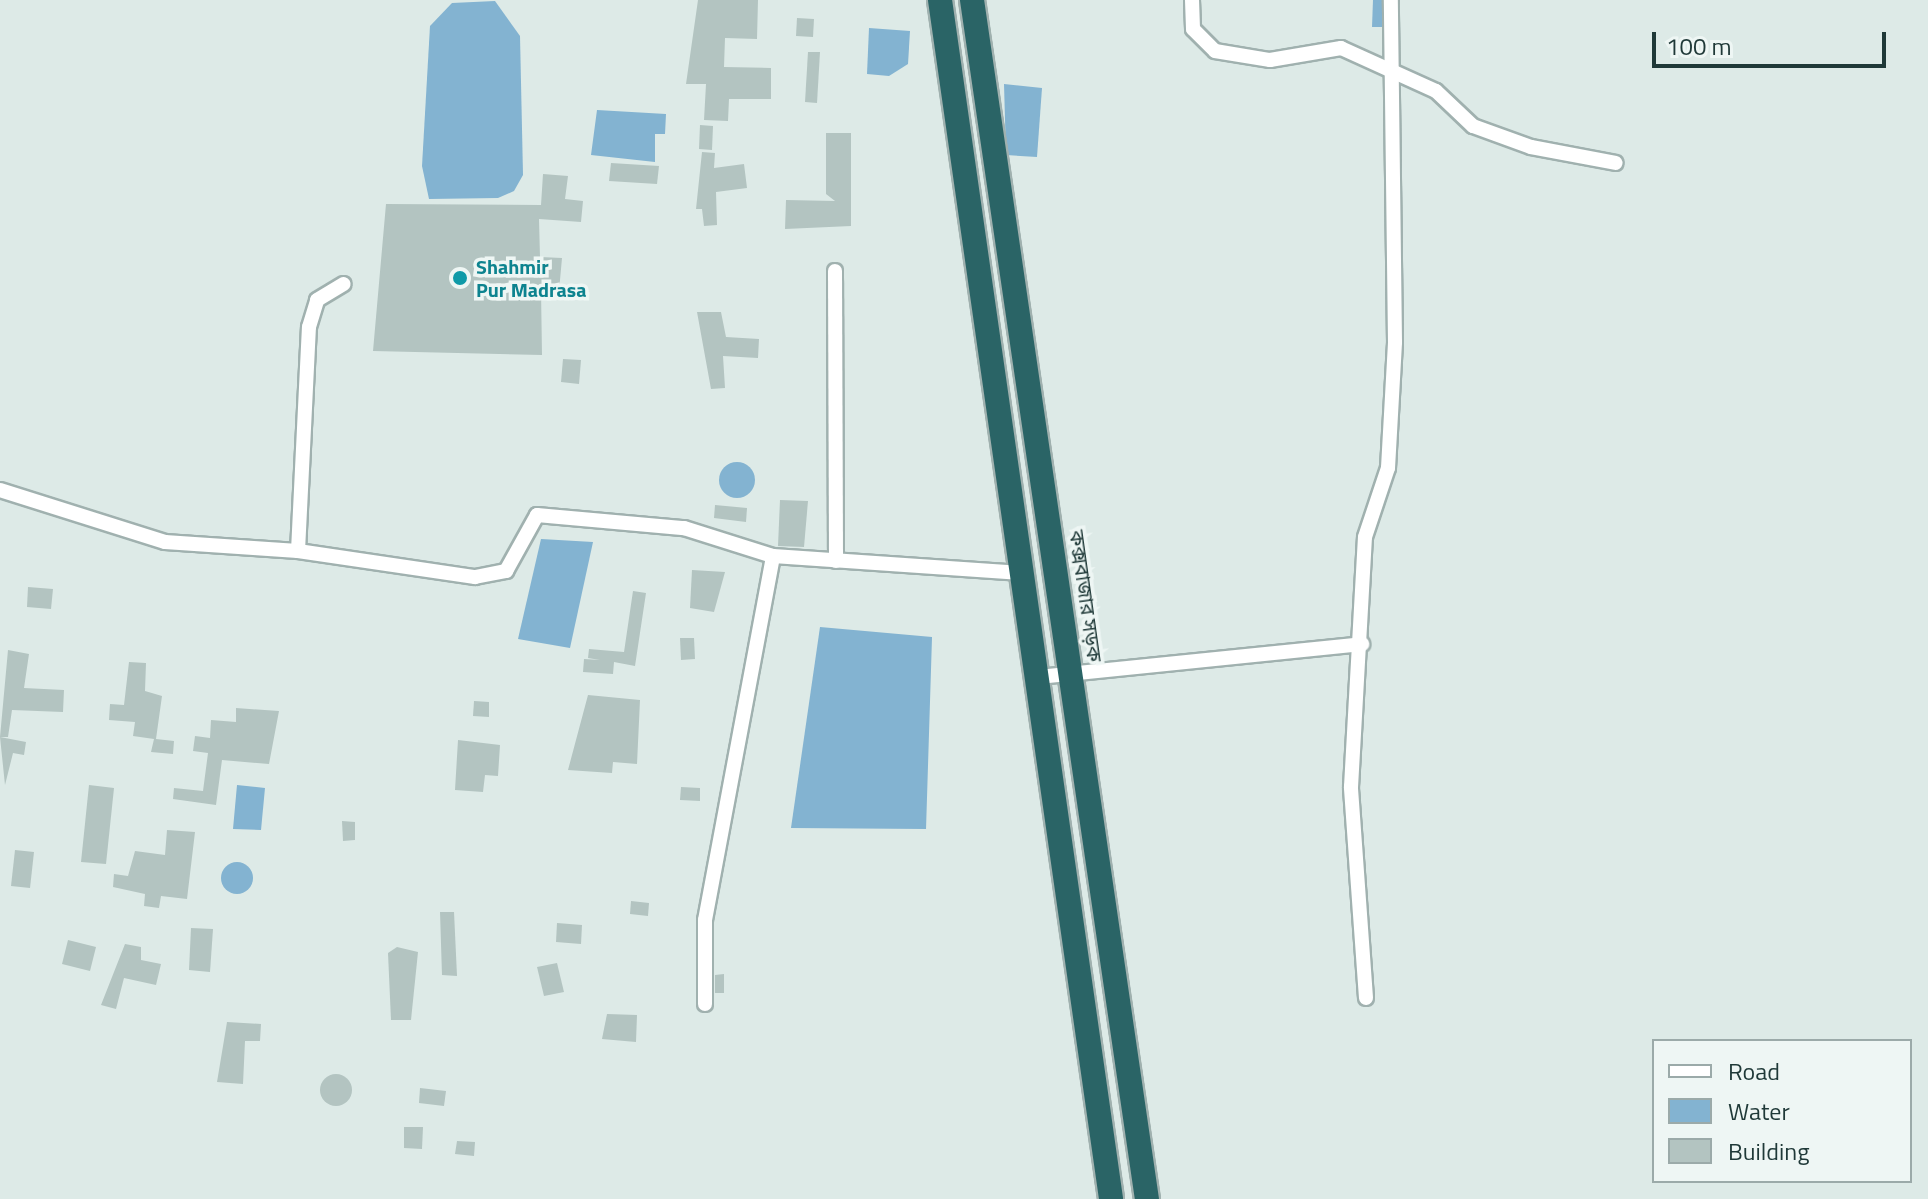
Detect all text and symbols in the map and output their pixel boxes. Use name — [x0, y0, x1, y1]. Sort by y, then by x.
scale bar — [1656, 16, 1890, 66]
text: 100 m — [1666, 28, 1732, 64]
place label: Shahmir Pur Madrasa — [476, 254, 586, 301]
marker: Shahmir Pur Madrasa — [451, 269, 469, 287]
street label: কক্সবাজার সড়ক — [1065, 529, 1107, 663]
legend — [1652, 1039, 1912, 1183]
text: Road — [1728, 1053, 1780, 1089]
text: Water — [1728, 1093, 1790, 1129]
text: Building — [1728, 1133, 1810, 1169]

